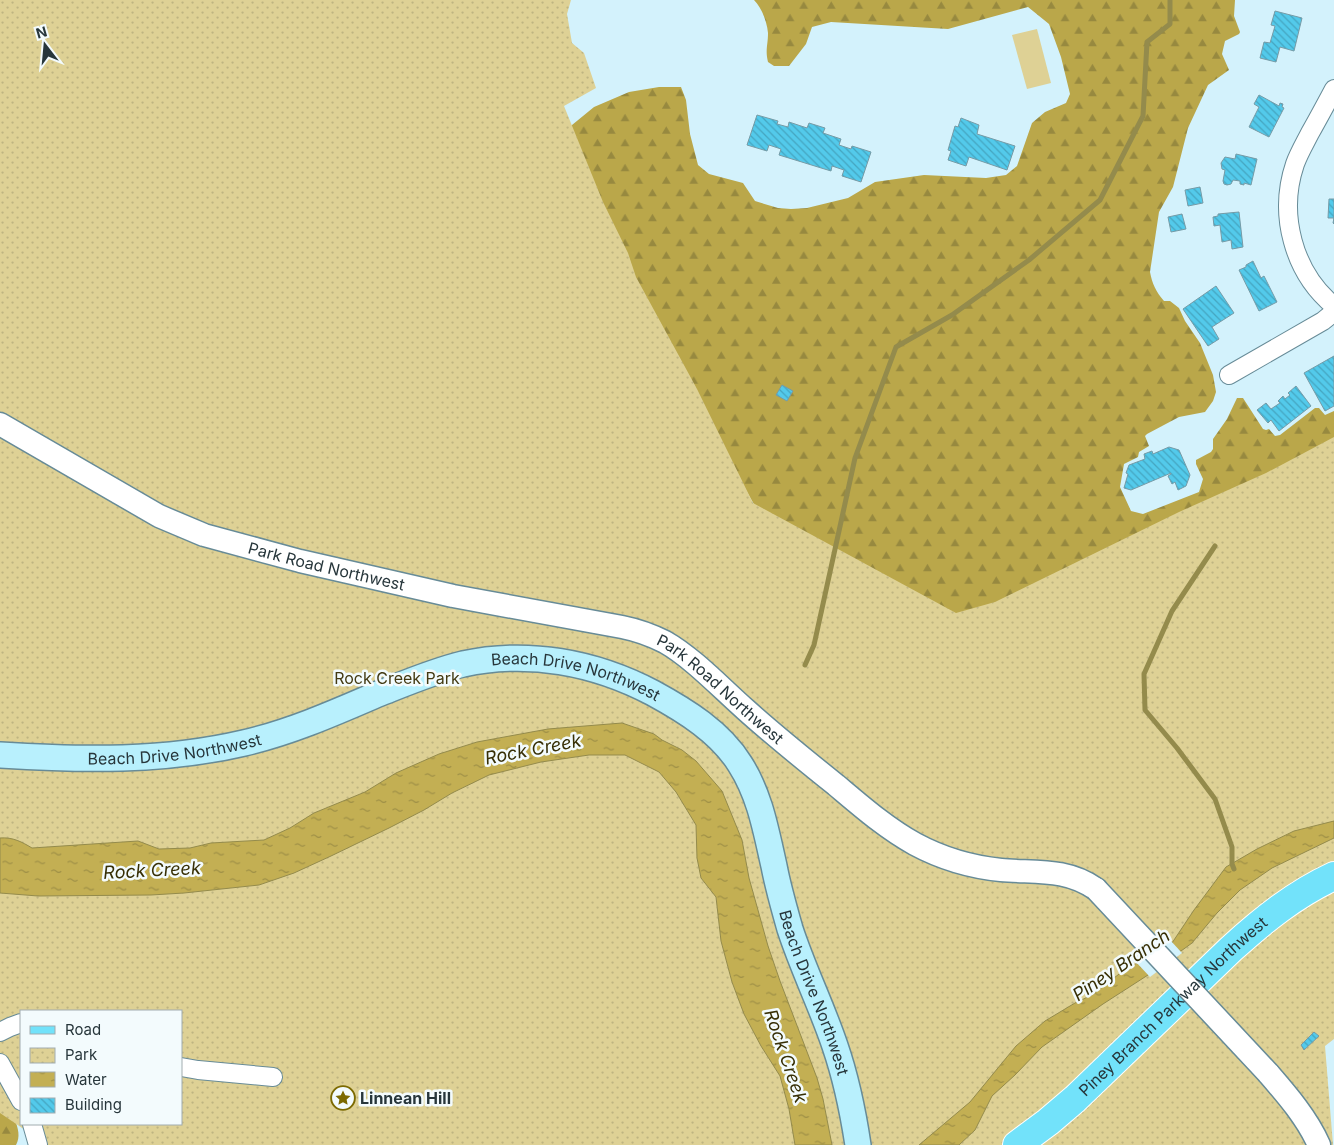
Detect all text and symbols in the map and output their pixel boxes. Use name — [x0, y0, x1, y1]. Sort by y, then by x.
north arrow — [20, 20, 70, 70]
text: N — [34, 22, 49, 42]
street label: Park Road Northwest — [246, 537, 407, 595]
street label: Park Road Northwest — [654, 630, 788, 748]
street label: Beach Drive Northwest — [490, 648, 664, 705]
park label: Rock Creek Park — [334, 668, 460, 688]
street label: Beach Drive Northwest — [88, 729, 263, 768]
water label: Rock Creek — [483, 729, 584, 769]
water label: Rock Creek — [103, 857, 202, 883]
street label: Beach Drive Northwest — [775, 908, 853, 1077]
street label: Piney Branch Parkway Northwest — [1074, 912, 1271, 1100]
water label: Piney Branch — [1068, 925, 1174, 1005]
water label: Rock Creek — [760, 1006, 812, 1107]
legend — [20, 1010, 182, 1125]
text: Road — [65, 1020, 101, 1039]
text: Park — [65, 1045, 98, 1064]
text: Water — [65, 1070, 107, 1089]
place icon: Linnean Hill — [330, 1085, 356, 1111]
place label: Linnean Hill — [360, 1088, 451, 1108]
text: Building — [65, 1095, 122, 1114]

